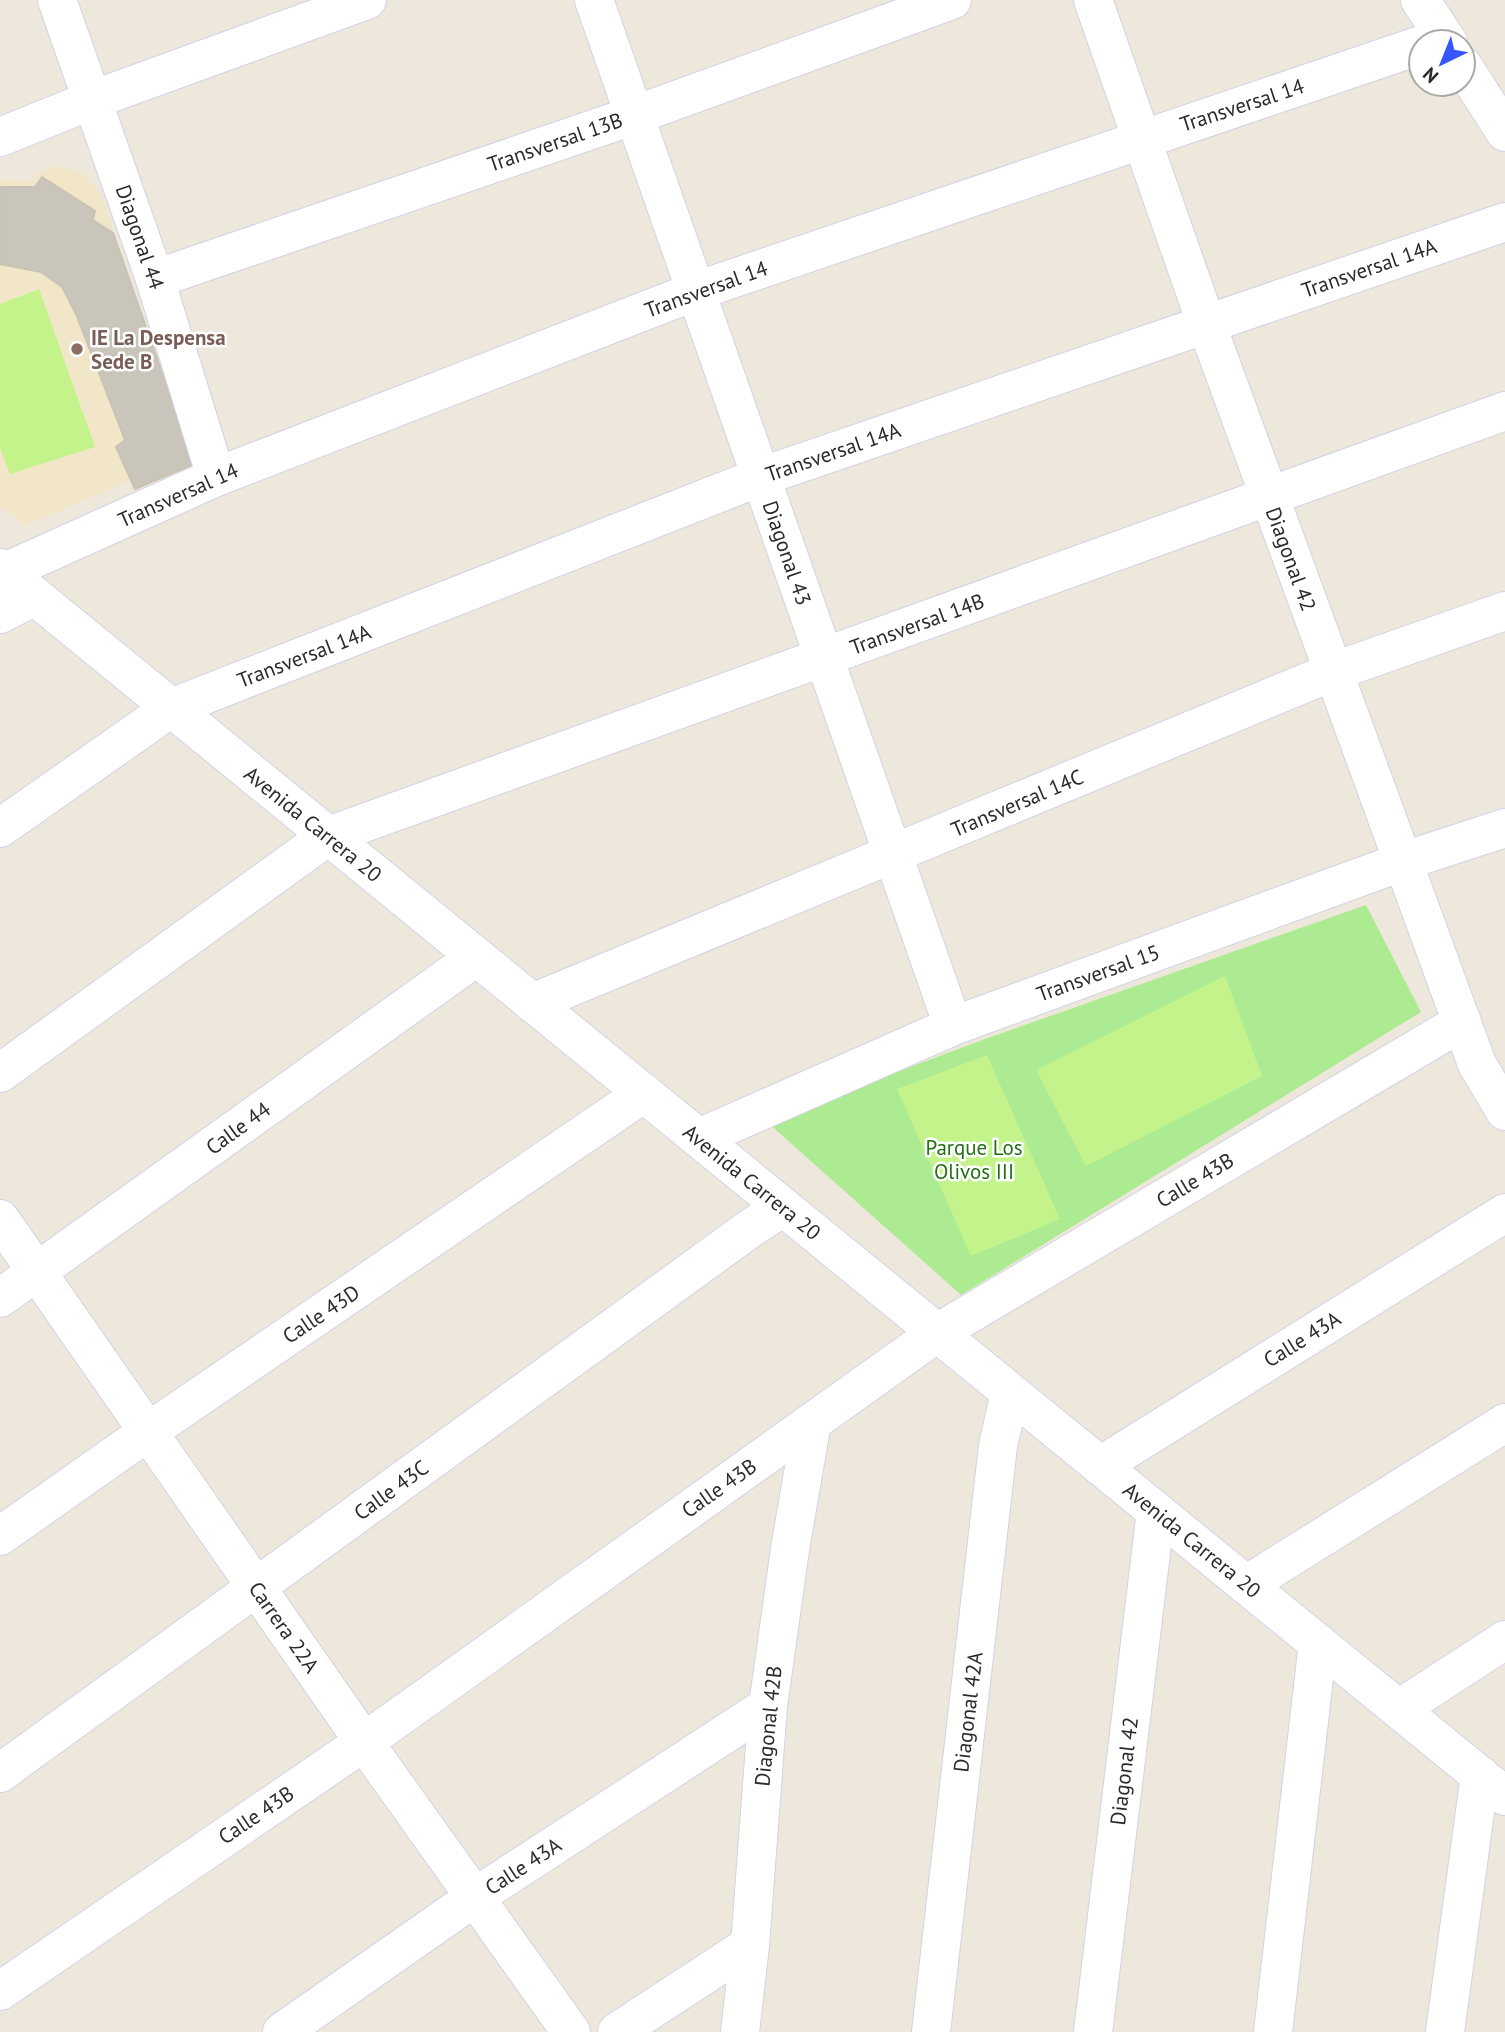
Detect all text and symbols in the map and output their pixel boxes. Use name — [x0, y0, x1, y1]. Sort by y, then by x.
north arrow — [1407, 28, 1477, 98]
text: N — [1418, 62, 1443, 88]
street label: Transversal 14 — [1177, 72, 1307, 138]
street label: Transversal 13B — [484, 106, 626, 178]
street label: Diagonal 44 — [110, 181, 170, 293]
street label: Transversal 14A — [1298, 232, 1441, 304]
street label: Transversal 14 — [641, 254, 771, 324]
place label: IE La Despensa Sede B — [91, 324, 226, 375]
marker: IE La Despensa Sede B — [69, 341, 85, 357]
street label: Transversal 14A — [762, 416, 905, 488]
street label: Transversal 14 — [114, 456, 242, 534]
street label: Diagonal 43 — [757, 497, 817, 609]
street label: Diagonal 42 — [1260, 503, 1322, 615]
street label: Transversal 14B — [846, 587, 988, 661]
street label: Transversal 14A — [233, 618, 375, 694]
street label: Avenida Carrera 20 — [239, 760, 387, 888]
street label: Transversal 14C — [947, 763, 1087, 843]
street label: Transversal 15 — [1033, 938, 1163, 1008]
street label: Calle 44 — [200, 1095, 276, 1161]
street label: Avenida Carrera 20 — [678, 1118, 826, 1246]
park label: Parque Los Olivos III — [925, 1134, 1023, 1185]
street label: Calle 43B — [1151, 1146, 1239, 1214]
street label: Calle 43D — [277, 1278, 365, 1350]
street label: Calle 43A — [1258, 1304, 1346, 1373]
street label: Calle 43B — [676, 1452, 762, 1524]
street label: Calle 43C — [348, 1454, 434, 1526]
street label: Avenida Carrera 20 — [1118, 1476, 1266, 1604]
street label: Carrera 22A — [243, 1576, 326, 1678]
street label: Diagonal 42A — [947, 1650, 989, 1774]
street label: Diagonal 42B — [748, 1664, 788, 1788]
street label: Diagonal 42 — [1104, 1715, 1144, 1827]
street label: Calle 43B — [213, 1780, 299, 1850]
street label: Calle 43A — [480, 1831, 567, 1901]

